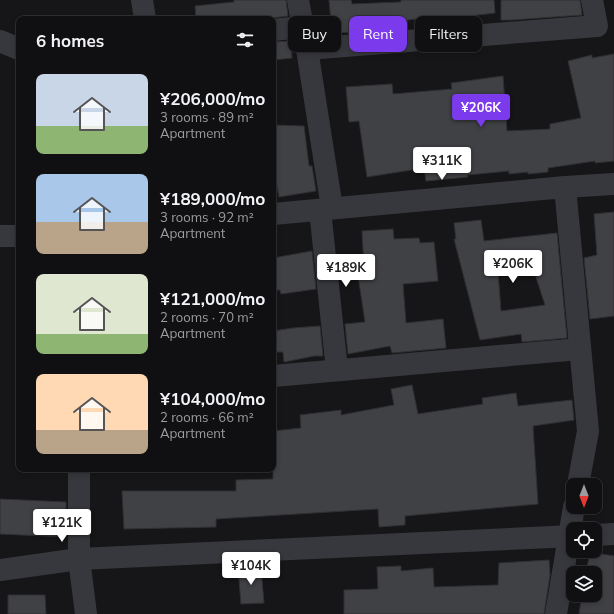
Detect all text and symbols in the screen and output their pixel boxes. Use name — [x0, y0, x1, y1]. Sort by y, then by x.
chip: Buy — [288, 16, 341, 52]
chip: Rent — [349, 16, 407, 52]
chip: Filters — [415, 16, 482, 52]
icon: filters — [234, 29, 256, 51]
text: 6 homes — [36, 30, 104, 51]
text: ¥206,000/mo — [160, 88, 265, 109]
icon: home — [68, 90, 116, 138]
pin: ¥206K — [453, 94, 509, 128]
text: ¥206K — [461, 99, 501, 115]
text: 3 rooms · 89 m² — [160, 109, 254, 125]
text: Apartment — [160, 125, 225, 141]
pin: ¥311K — [414, 147, 470, 181]
text: ¥311K — [422, 152, 462, 168]
text: ¥189,000/mo — [160, 188, 265, 209]
icon: home — [68, 190, 116, 238]
text: 3 rooms · 92 m² — [160, 209, 254, 225]
text: Apartment — [160, 225, 225, 241]
pin: ¥206K — [485, 250, 541, 284]
pin: ¥189K — [318, 254, 374, 288]
text: ¥206K — [493, 255, 533, 271]
text: ¥189K — [326, 259, 366, 275]
text: ¥121,000/mo — [160, 288, 265, 309]
icon: home — [68, 290, 116, 338]
text: 2 rooms · 70 m² — [160, 309, 254, 325]
text: Apartment — [160, 325, 225, 341]
text: ¥104,000/mo — [160, 388, 265, 409]
icon: home — [68, 390, 116, 438]
text: 2 rooms · 66 m² — [160, 409, 254, 425]
text: Apartment — [160, 425, 225, 441]
north arrow — [566, 478, 602, 514]
map controls — [566, 478, 602, 602]
pin: ¥121K — [34, 509, 90, 543]
text: ¥121K — [42, 514, 82, 530]
button: locate — [566, 522, 602, 558]
pin: ¥104K — [223, 552, 279, 586]
text: ¥104K — [231, 557, 271, 573]
button: layers — [566, 566, 602, 602]

